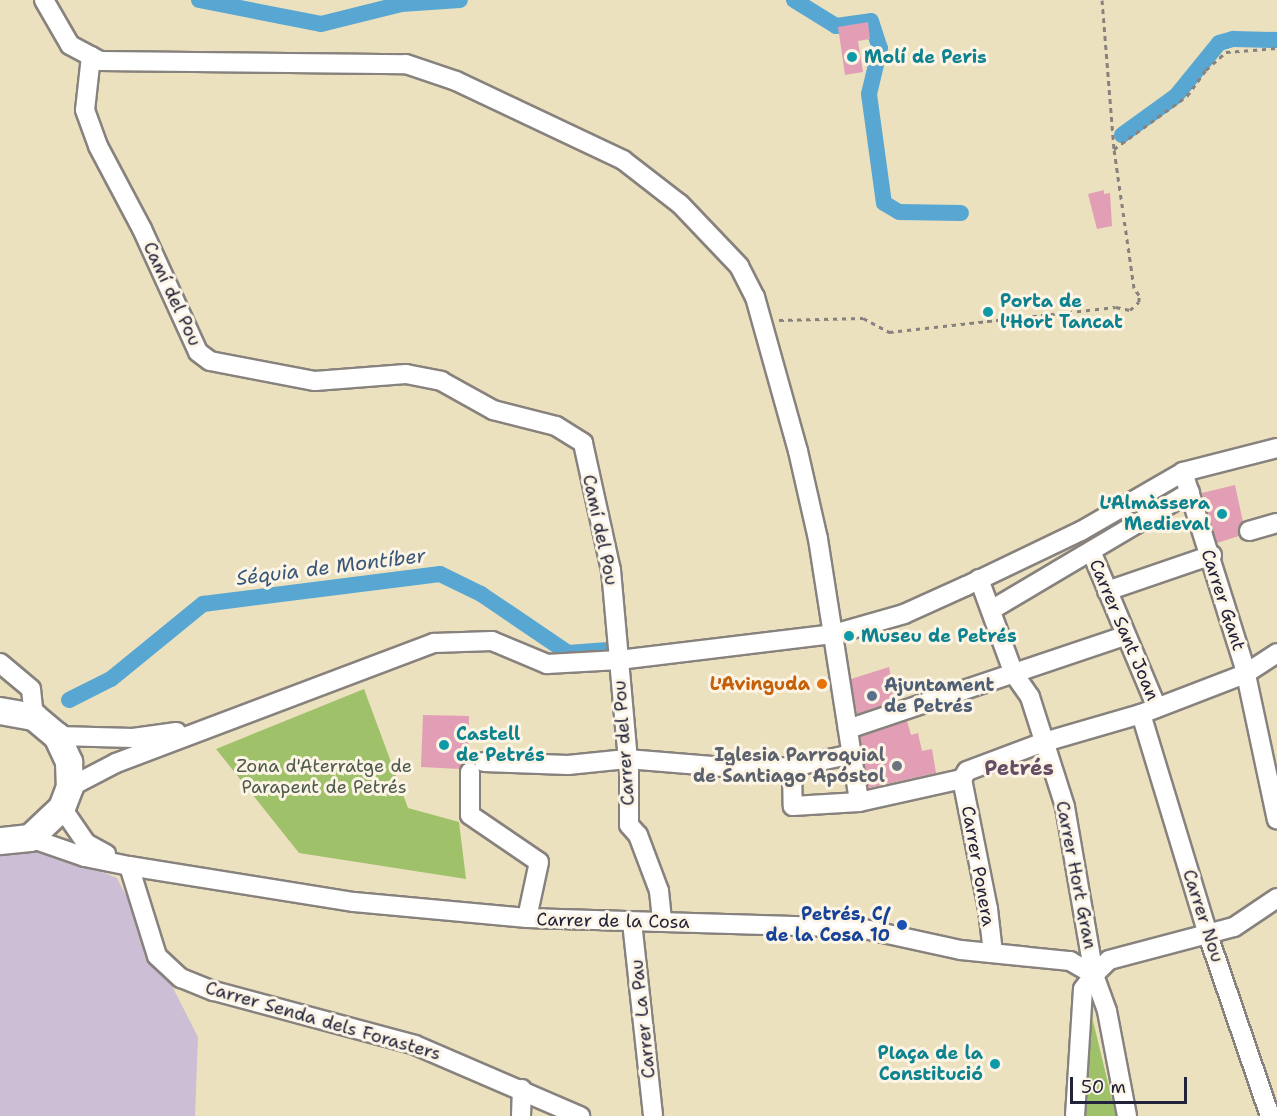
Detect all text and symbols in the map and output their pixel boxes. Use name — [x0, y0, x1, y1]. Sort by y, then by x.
place label: Molí de Peris — [864, 46, 987, 68]
marker: Molí de Peris — [845, 50, 859, 64]
street label: Camí del Pou — [138, 238, 206, 350]
place label: Porta de l'Hort Tancat — [1000, 291, 1123, 334]
marker: Porta de l'Hort Tancat — [981, 305, 995, 319]
street label: Camí del Pou — [578, 473, 622, 587]
place label: L'Almàssera Medieval — [1099, 493, 1210, 536]
marker: L'Almàssera Medieval — [1215, 507, 1229, 521]
water label: Séquia de Montíber — [235, 543, 427, 591]
street label: Carrer Gant — [1196, 547, 1250, 653]
street label: Carrer Sant Joan — [1085, 556, 1163, 704]
place label: Museu de Petrés — [861, 625, 1017, 647]
marker: Museu de Petrés — [842, 629, 856, 643]
place label: L'Avinguda — [710, 673, 810, 695]
place label: Ajuntament de Petrés — [884, 675, 994, 718]
marker: L'Avinguda — [815, 677, 829, 691]
street label: Carrer del Pou — [609, 680, 639, 806]
marker: Ajuntament de Petrés — [865, 689, 879, 703]
place label: Castell de Petrés — [456, 724, 545, 766]
marker: Castell de Petrés — [437, 738, 451, 752]
place label: Iglesia Parroquial de Santiago Apóstol — [693, 745, 885, 788]
district label: Petrés — [984, 755, 1054, 781]
park label: Zona d'Aterratge de Parapent de Petrés — [236, 756, 412, 798]
marker: Iglesia Parroquial de Santiago Apóstol — [890, 759, 904, 773]
street label: Carrer Hort Gran — [1051, 799, 1101, 951]
street label: Carrer Ponera — [957, 804, 999, 928]
street label: Carrer Nou — [1178, 867, 1228, 965]
place label: Petrés, C/ de la Cosa 10 — [766, 904, 890, 946]
street label: Carrer de la Cosa — [536, 909, 690, 933]
marker: Petrés, C/ de la Cosa 10 — [895, 918, 909, 932]
street label: Carrer La Pau — [626, 958, 660, 1080]
street label: Carrer Senda dels Forasters — [203, 977, 443, 1065]
place label: Plaça de la Constitució — [877, 1043, 983, 1086]
marker: Plaça de la Constitució — [988, 1057, 1002, 1071]
scale bar — [1073, 1065, 1190, 1103]
text: 50 m — [1081, 1075, 1126, 1099]

